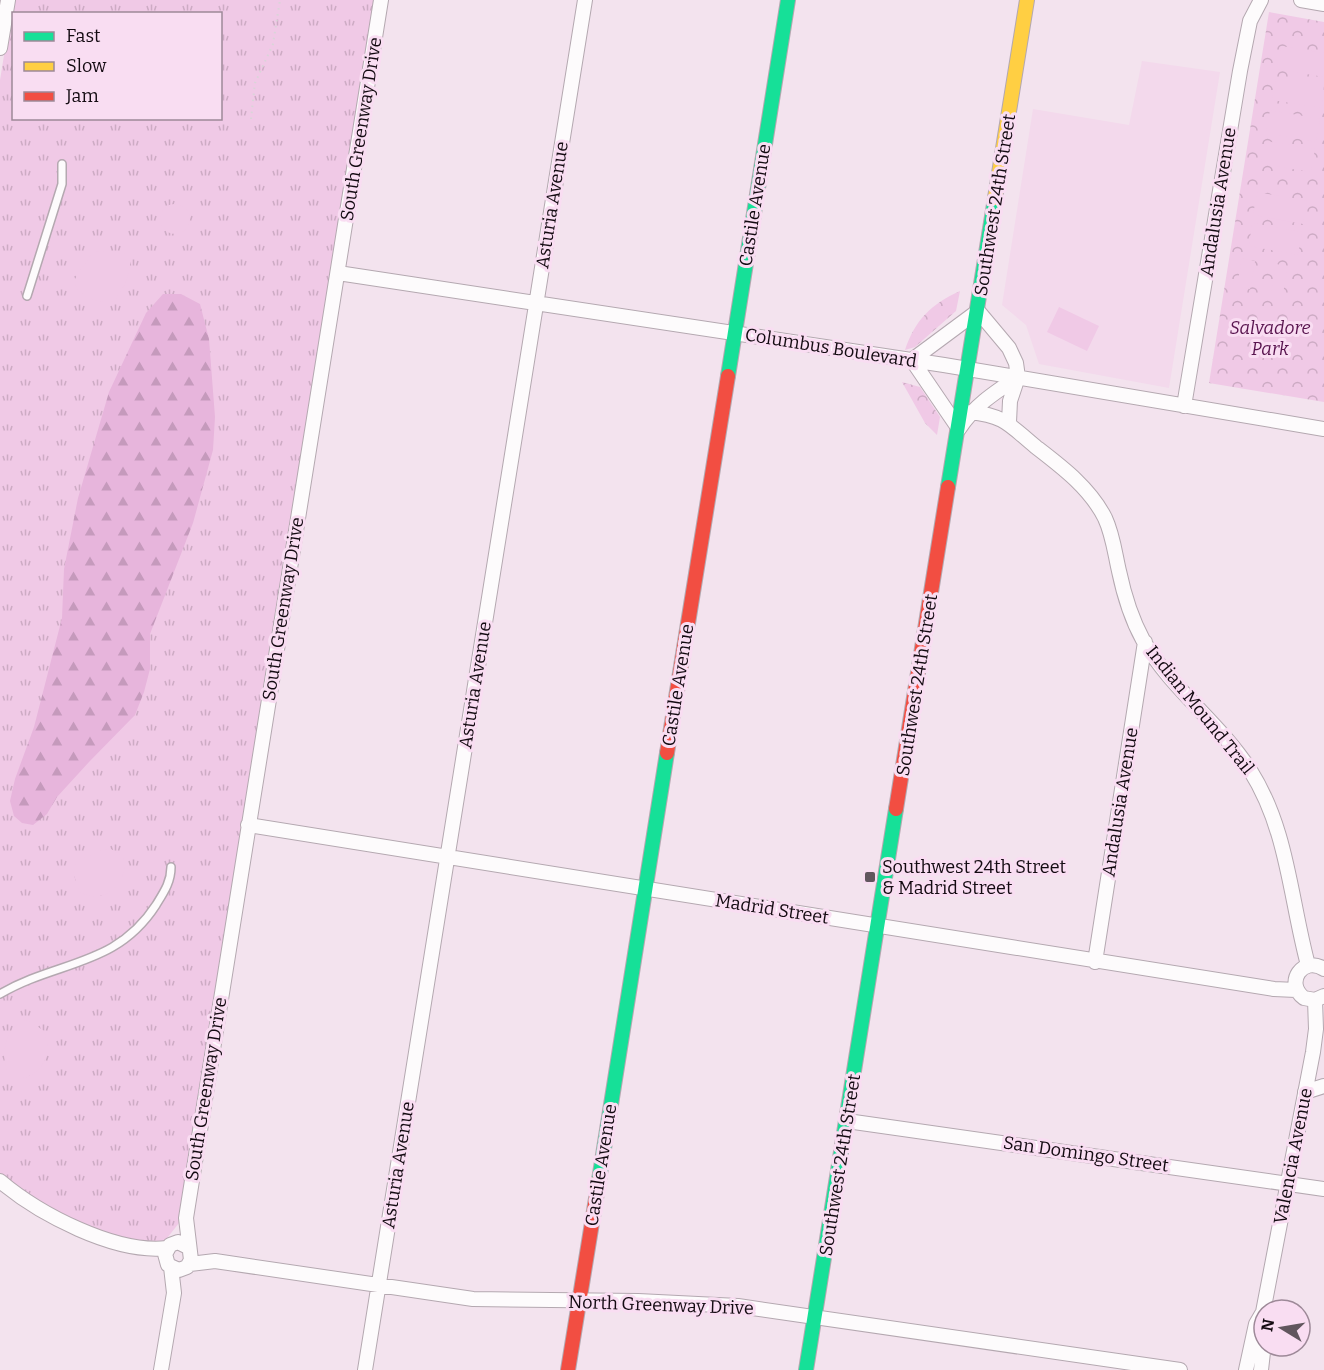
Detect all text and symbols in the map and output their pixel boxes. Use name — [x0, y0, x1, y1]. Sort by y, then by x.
legend — [12, 12, 222, 120]
text: Fast — [66, 25, 101, 47]
street label: South Greenway Drive — [336, 36, 386, 222]
text: Slow — [66, 55, 107, 77]
text: Jam — [65, 85, 99, 107]
street label: Southwest 24th Street — [970, 112, 1020, 298]
street label: Andalusia Avenue — [1195, 126, 1241, 278]
street label: Asturia Avenue — [531, 140, 573, 270]
street label: Castile Avenue — [734, 142, 776, 268]
park label: Salvadore Park — [1229, 317, 1311, 360]
street label: Columbus Boulevard — [744, 324, 919, 372]
street label: South Greenway Drive — [258, 516, 308, 702]
street label: Southwest 24th Street — [892, 592, 942, 778]
street label: Asturia Avenue — [454, 620, 496, 750]
street label: Castile Avenue — [657, 622, 699, 748]
street label: Indian Mound Trail — [1141, 641, 1259, 779]
street label: Andalusia Avenue — [1097, 726, 1143, 878]
place label: Southwest 24th Street & Madrid Street — [882, 856, 1067, 899]
marker: Southwest 24th Street & Madrid Street — [863, 870, 877, 884]
street label: Madrid Street — [714, 889, 831, 929]
street label: South Greenway Drive — [181, 996, 231, 1182]
street label: Southwest 24th Street — [815, 1072, 865, 1258]
street label: Valencia Avenue — [1269, 1086, 1317, 1226]
street label: Asturia Avenue — [377, 1100, 419, 1230]
street label: Castile Avenue — [580, 1102, 622, 1228]
street label: San Domingo Street — [1002, 1131, 1171, 1177]
street label: North Greenway Drive — [568, 1291, 754, 1319]
north arrow — [1252, 1298, 1312, 1358]
text: N — [1257, 1317, 1278, 1333]

